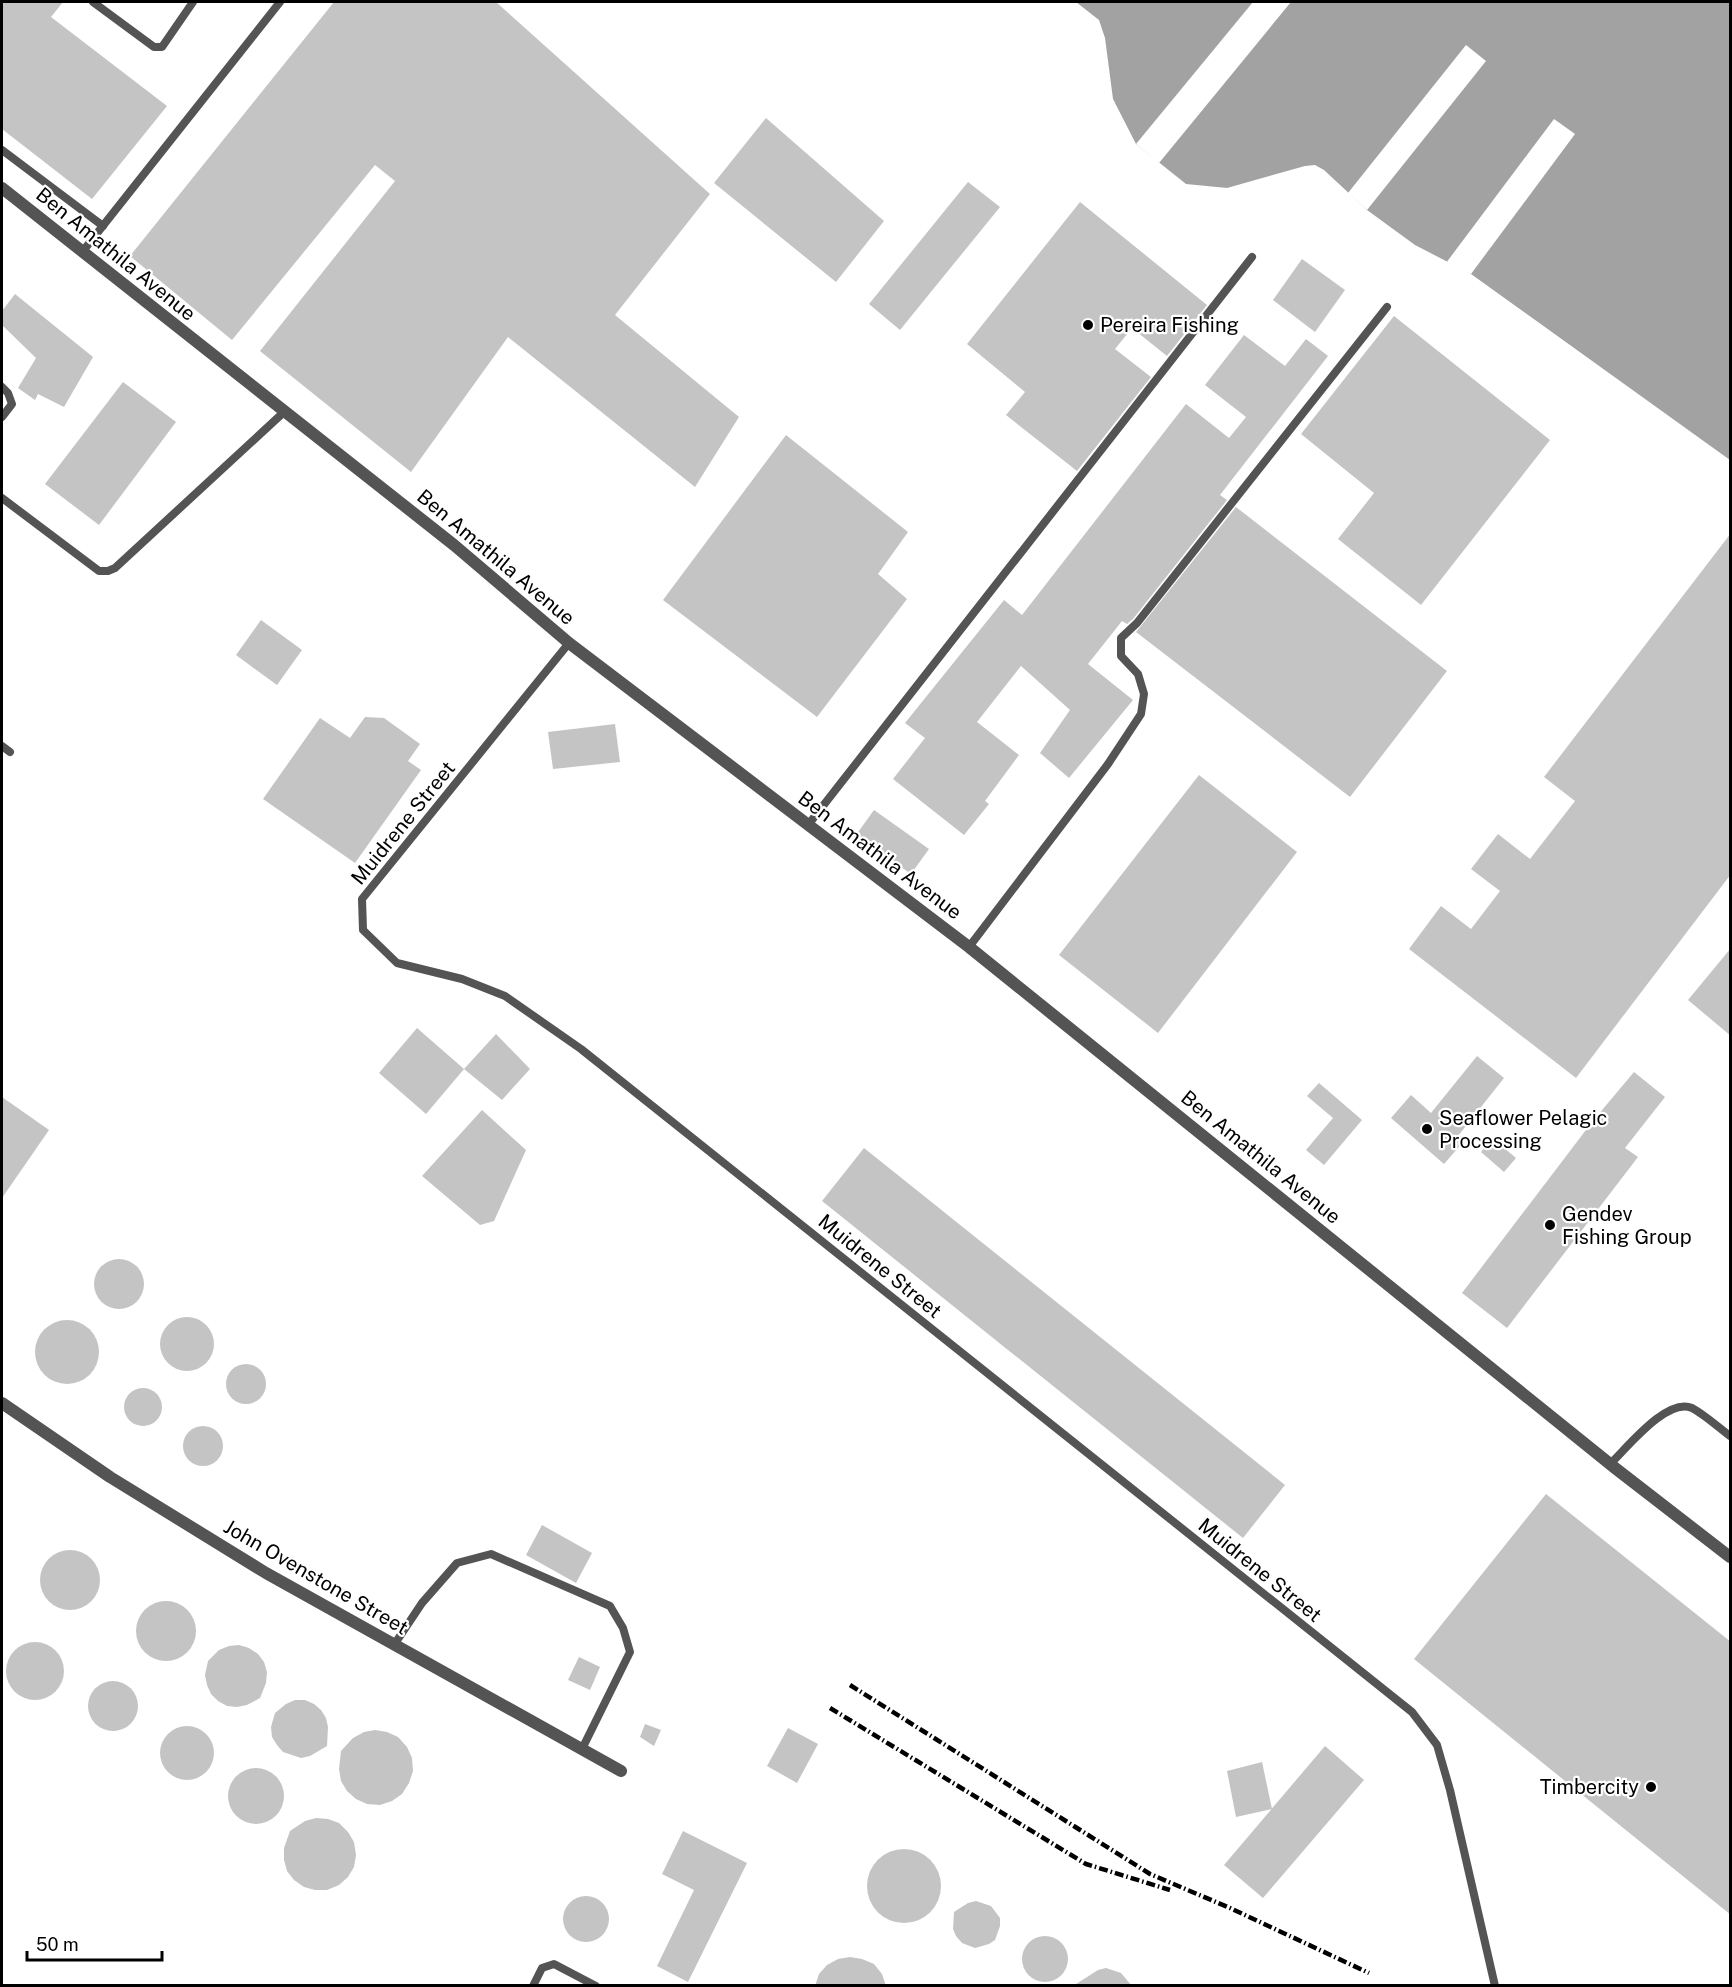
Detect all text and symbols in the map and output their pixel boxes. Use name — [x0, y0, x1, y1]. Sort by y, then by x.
street label: Ben Amathila Avenue — [31, 182, 201, 326]
place label: Pereira Fishing — [1100, 313, 1239, 337]
marker: Pereira Fishing — [1081, 318, 1095, 332]
street label: Ben Amathila Avenue — [412, 484, 580, 630]
street label: Muidrene Street — [346, 757, 460, 889]
street label: Ben Amathila Avenue — [794, 786, 966, 924]
street label: Ben Amathila Avenue — [1176, 1085, 1346, 1229]
place label: Seaflower Pelagic Processing — [1439, 1106, 1607, 1153]
marker: Seaflower Pelagic Processing — [1420, 1122, 1434, 1136]
place label: Gendev Fishing Group — [1562, 1202, 1692, 1249]
street label: Muidrene Street — [814, 1209, 946, 1323]
marker: Gendev Fishing Group — [1543, 1218, 1557, 1232]
street label: Muidrene Street — [1194, 1513, 1326, 1627]
street label: John Ovenstone Street — [219, 1514, 413, 1640]
place label: Timbercity — [1540, 1775, 1639, 1799]
marker: Timbercity — [1644, 1780, 1658, 1794]
scale bar — [27, 1924, 162, 1962]
text: 50 m — [36, 1934, 79, 1955]

